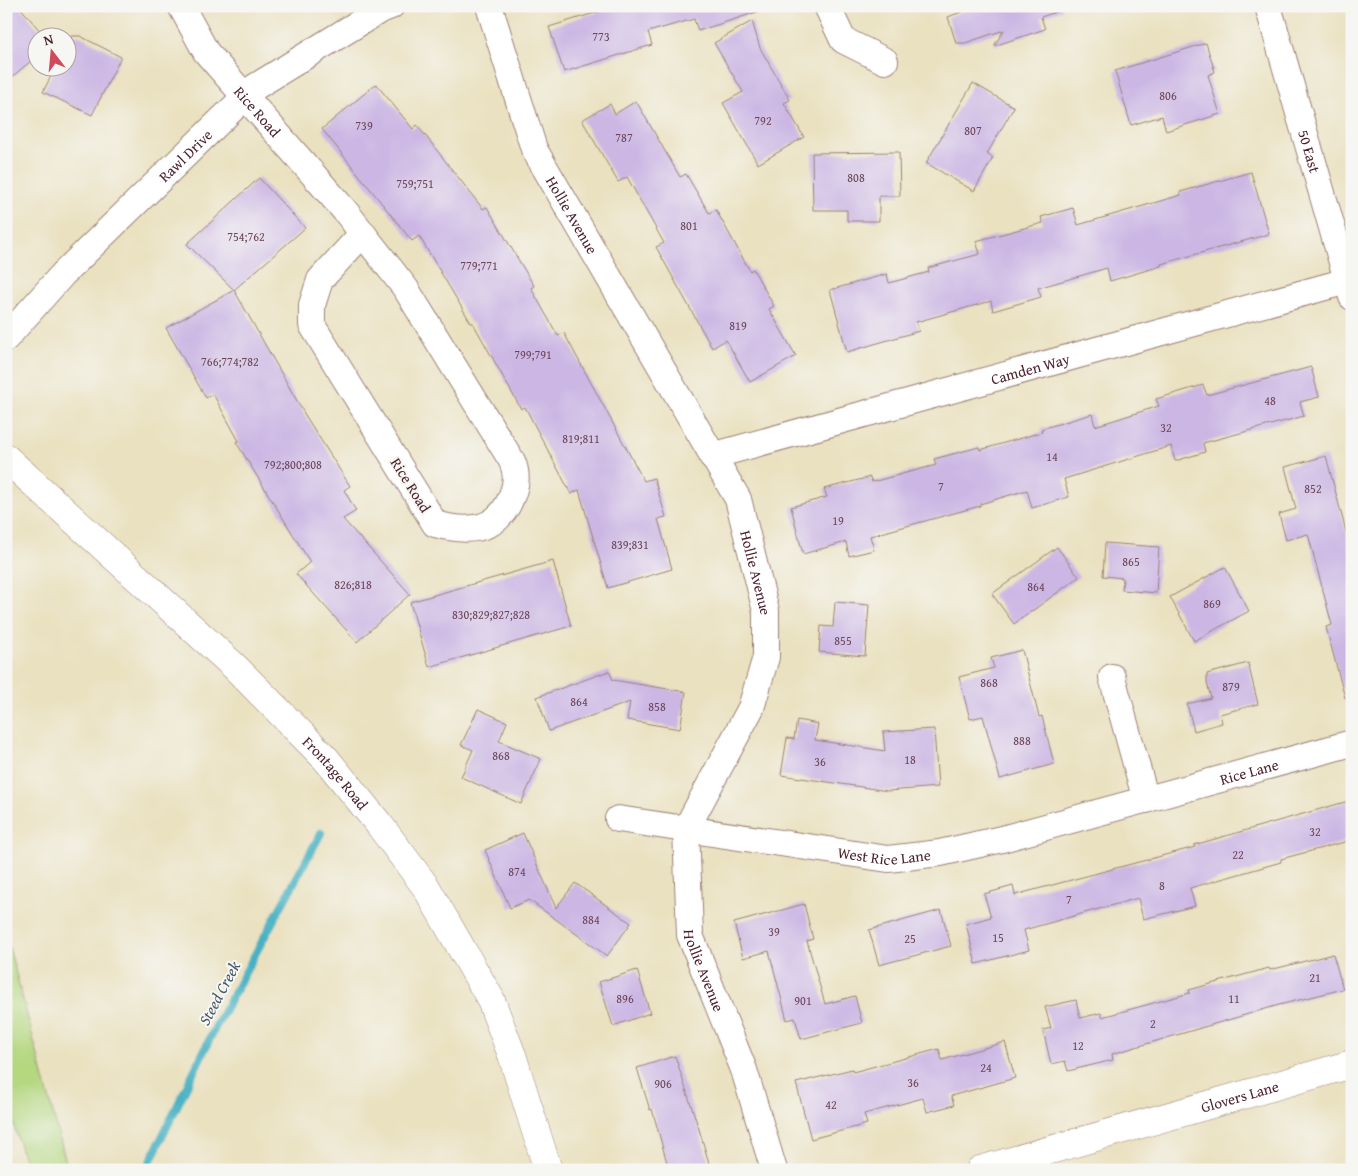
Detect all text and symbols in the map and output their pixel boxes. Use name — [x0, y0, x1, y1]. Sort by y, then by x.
north arrow — [28, 28, 78, 78]
text: N — [41, 28, 56, 50]
house number: 773 — [592, 28, 610, 45]
street label: Rice Road — [230, 81, 286, 141]
house number: 806 — [1159, 87, 1177, 104]
house number: 792 — [754, 112, 772, 129]
house number: 739 — [355, 117, 373, 134]
house number: 807 — [964, 122, 982, 139]
street label: Rawl Drive — [154, 124, 216, 186]
street label: 50 East — [1294, 127, 1326, 176]
house number: 787 — [615, 129, 633, 146]
house number: 808 — [847, 169, 865, 186]
street label: Hollie Avenue — [541, 172, 603, 258]
house number: 759;751 — [396, 175, 434, 192]
house number: 801 — [680, 217, 698, 234]
house number: 754;762 — [227, 228, 265, 245]
house number: 779;771 — [460, 257, 498, 274]
house number: 819 — [729, 317, 747, 334]
house number: 799;791 — [514, 346, 552, 363]
street label: Camden Way — [988, 347, 1073, 389]
house number: 766;774;782 — [201, 353, 259, 370]
house number: 48 — [1264, 392, 1276, 409]
house number: 32 — [1160, 419, 1172, 436]
house number: 819;811 — [562, 430, 600, 447]
house number: 14 — [1046, 448, 1058, 465]
street label: Rice Road — [386, 453, 436, 517]
house number: 792;800;808 — [264, 456, 322, 473]
house number: 7 — [938, 478, 944, 495]
house number: 852 — [1304, 480, 1322, 497]
house number: 19 — [832, 512, 844, 529]
street label: Hollie Avenue — [736, 528, 777, 615]
house number: 839;831 — [611, 536, 649, 553]
house number: 865 — [1122, 553, 1140, 570]
house number: 826;818 — [334, 576, 372, 593]
house number: 864 — [1027, 578, 1045, 595]
house number: 869 — [1203, 595, 1221, 612]
house number: 830;829;827;828 — [452, 606, 530, 623]
house number: 855 — [834, 632, 852, 649]
house number: 868 — [980, 674, 998, 691]
house number: 879 — [1222, 678, 1240, 695]
house number: 864 — [570, 693, 588, 710]
house number: 858 — [648, 698, 666, 715]
street label: Frontage Road — [298, 731, 373, 814]
house number: 888 — [1013, 732, 1031, 749]
house number: 868 — [492, 747, 510, 764]
house number: 18 — [904, 751, 916, 768]
house number: 36 — [814, 753, 826, 770]
street label: Rice Lane — [1217, 753, 1281, 789]
house number: 32 — [1309, 823, 1321, 840]
street label: West Rice Lane — [836, 841, 932, 870]
house number: 22 — [1232, 846, 1244, 863]
house number: 874 — [508, 863, 526, 880]
house number: 8 — [1159, 877, 1165, 894]
house number: 7 — [1066, 891, 1072, 908]
house number: 884 — [582, 911, 600, 928]
house number: 39 — [768, 923, 780, 940]
street label: Hollie Avenue — [679, 929, 730, 1014]
house number: 15 — [992, 929, 1004, 946]
house number: 25 — [904, 930, 916, 947]
water label: Steed Creek — [192, 956, 246, 1029]
house number: 21 — [1309, 969, 1321, 986]
house number: 896 — [616, 990, 634, 1007]
house number: 11 — [1228, 990, 1240, 1007]
house number: 901 — [794, 992, 812, 1009]
house number: 2 — [1150, 1015, 1156, 1032]
house number: 12 — [1072, 1037, 1084, 1054]
house number: 24 — [980, 1059, 992, 1076]
house number: 36 — [907, 1074, 919, 1091]
house number: 906 — [654, 1075, 672, 1092]
street label: Glovers Lane — [1198, 1075, 1281, 1117]
house number: 42 — [825, 1096, 837, 1113]

